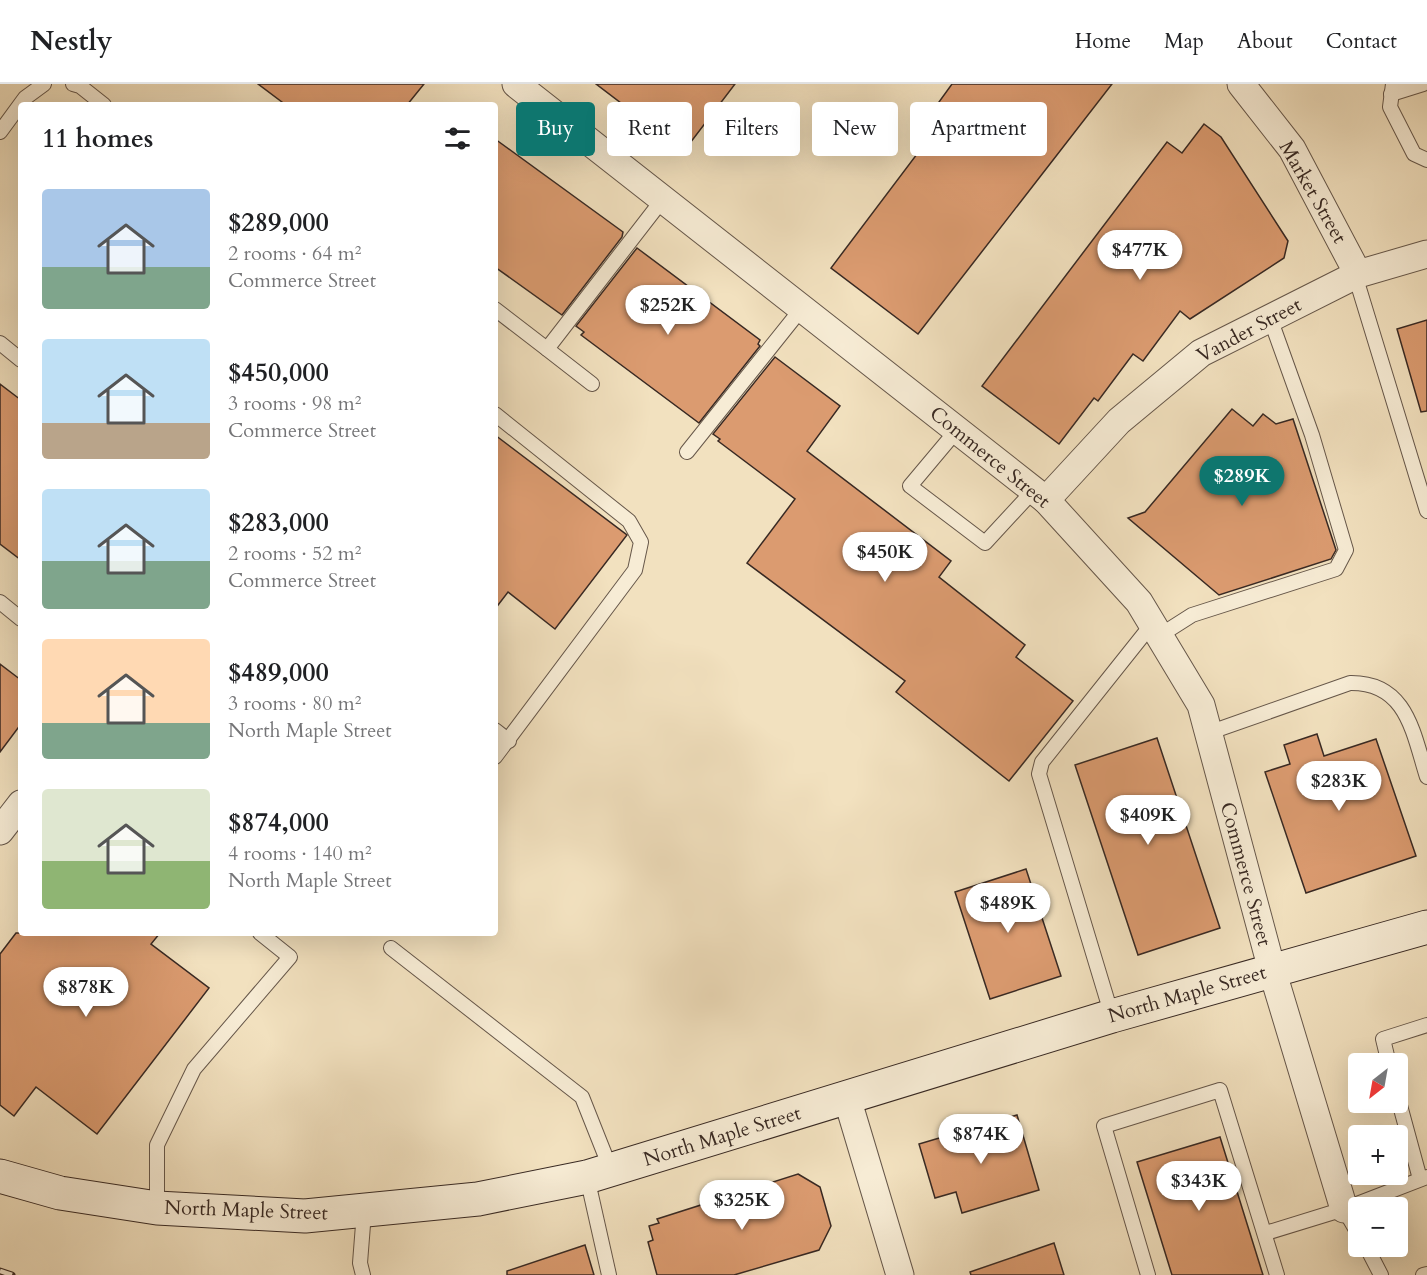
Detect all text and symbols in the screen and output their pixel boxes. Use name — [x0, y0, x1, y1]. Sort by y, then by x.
text: Nestly — [30, 22, 113, 60]
text: Home — [1075, 27, 1131, 56]
text: Map — [1164, 27, 1204, 56]
text: About — [1237, 27, 1293, 56]
text: Contact — [1326, 27, 1397, 56]
chip: Buy — [516, 102, 595, 156]
chip: Rent — [607, 102, 692, 156]
chip: Filters — [704, 102, 800, 156]
chip: New — [812, 102, 898, 156]
chip: Apartment — [910, 102, 1047, 156]
text: 11 homes — [42, 121, 153, 156]
icon: filters — [441, 122, 474, 155]
street label: Market Street — [1273, 136, 1354, 249]
text: $289,000 — [228, 205, 329, 240]
icon: home — [90, 213, 162, 285]
pin: $477K — [1098, 230, 1182, 281]
text: $477K — [1111, 236, 1169, 263]
text: 2 rooms · 64 m² — [228, 240, 361, 267]
text: Commerce Street — [228, 267, 376, 294]
pin: $252K — [626, 285, 710, 336]
text: $252K — [639, 291, 697, 318]
street label: Vander Street — [1192, 291, 1307, 369]
text: $450,000 — [228, 355, 329, 390]
icon: home — [90, 363, 162, 435]
text: 3 rooms · 98 m² — [228, 390, 361, 417]
street label: Commerce Street — [924, 400, 1057, 514]
text: Commerce Street — [228, 417, 376, 444]
pin: $289K — [1200, 456, 1284, 507]
text: $289K — [1213, 462, 1271, 489]
text: $283,000 — [228, 505, 329, 540]
icon: home — [90, 513, 162, 585]
pin: $450K — [843, 532, 927, 583]
text: $450K — [856, 538, 914, 565]
text: 2 rooms · 52 m² — [228, 540, 361, 567]
text: Commerce Street — [228, 567, 376, 594]
text: $489,000 — [228, 655, 329, 690]
icon: home — [90, 663, 162, 735]
text: 3 rooms · 80 m² — [228, 690, 361, 717]
text: North Maple Street — [228, 717, 392, 744]
pin: $283K — [1297, 761, 1381, 812]
text: $283K — [1310, 767, 1368, 794]
pin: $409K — [1106, 795, 1190, 846]
street label: Commerce Street — [1214, 799, 1278, 950]
text: $409K — [1119, 801, 1177, 828]
text: $874,000 — [228, 805, 329, 840]
icon: home — [90, 813, 162, 885]
text: 4 rooms · 140 m² — [228, 840, 372, 867]
text: North Maple Street — [228, 867, 392, 894]
pin: $489K — [966, 883, 1050, 934]
text: $489K — [979, 889, 1037, 916]
street label: North Maple Street — [1105, 958, 1270, 1030]
pin: $878K — [44, 967, 128, 1018]
text: $878K — [57, 973, 115, 1000]
north arrow — [1348, 1053, 1408, 1113]
map controls — [1348, 1053, 1408, 1257]
street label: North Maple Street — [640, 1099, 805, 1173]
pin: $874K — [939, 1114, 1023, 1165]
text: $874K — [952, 1120, 1010, 1147]
button: + — [1348, 1125, 1408, 1185]
pin: $343K — [1157, 1161, 1241, 1212]
text: $343K — [1170, 1167, 1228, 1194]
pin: $325K — [700, 1180, 784, 1231]
text: $325K — [713, 1186, 771, 1213]
street label: North Maple Street — [164, 1194, 329, 1226]
button: − — [1348, 1197, 1408, 1257]

